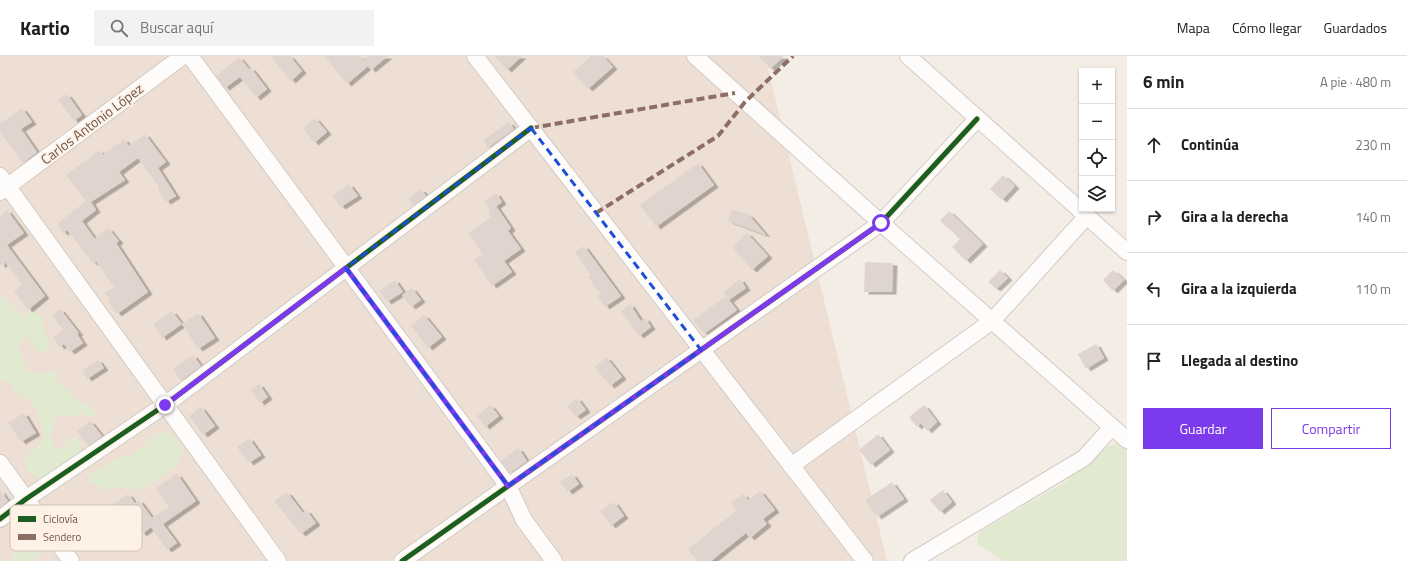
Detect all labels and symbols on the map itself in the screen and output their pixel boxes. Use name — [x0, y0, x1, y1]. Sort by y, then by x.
street label: Carlos Antonio López — [36, 78, 147, 169]
route start — [872, 214, 890, 232]
route end — [156, 396, 174, 414]
legend — [10, 505, 142, 551]
text: Ciclovía — [43, 511, 78, 527]
text: Sendero — [43, 529, 81, 545]

